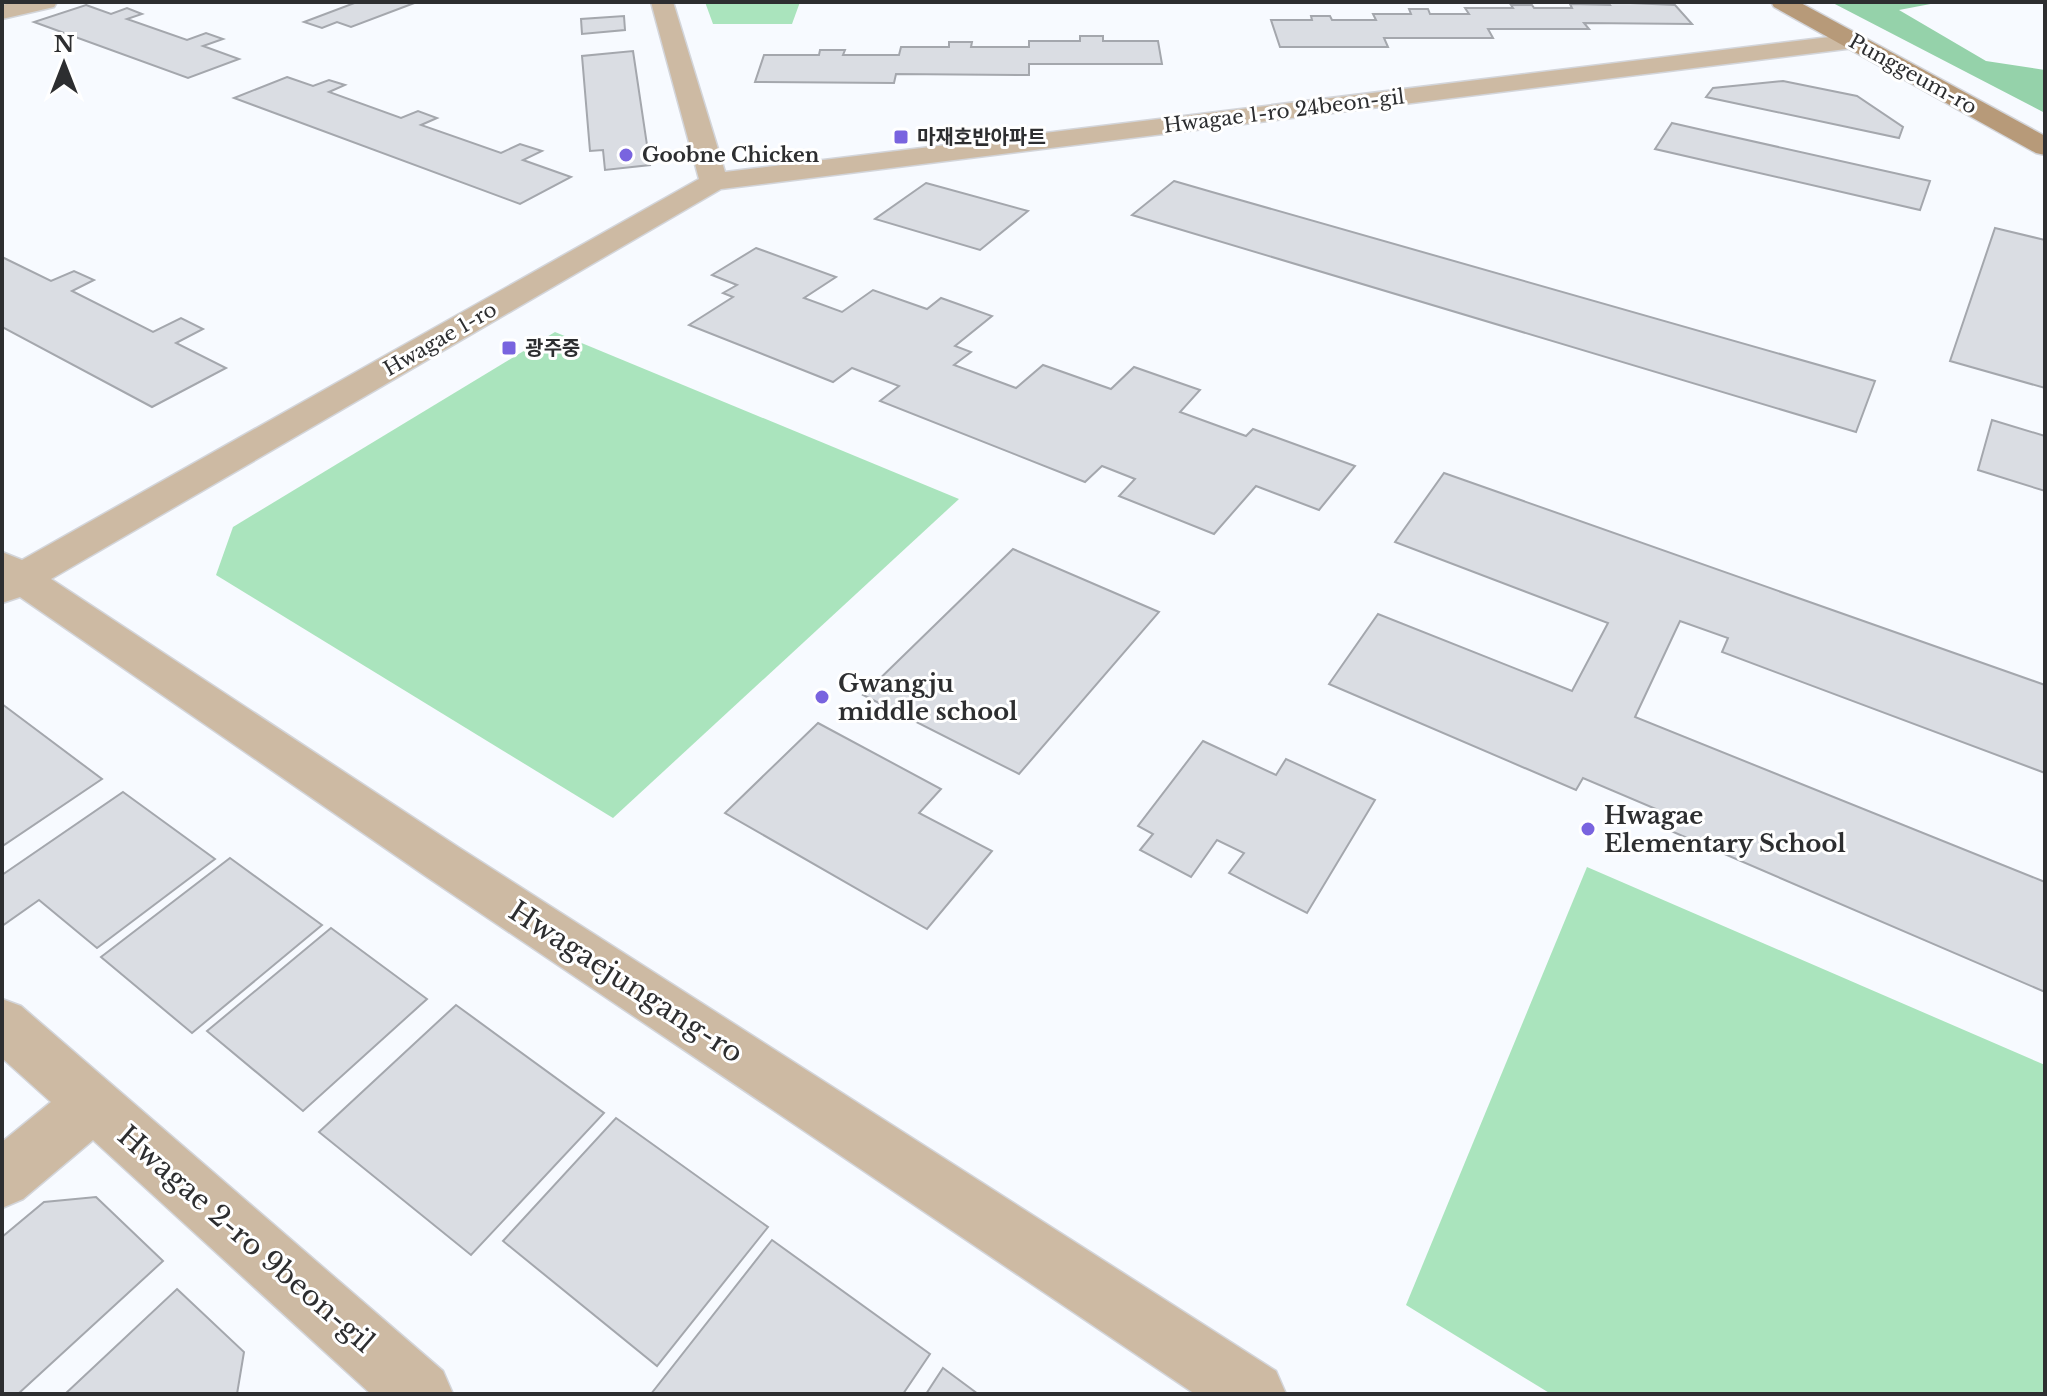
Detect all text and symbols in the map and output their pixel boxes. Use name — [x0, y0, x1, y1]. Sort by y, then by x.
north arrow — [24, 24, 104, 104]
street label: Punggeum-ro — [1845, 29, 1981, 119]
text: N — [54, 31, 75, 58]
street label: Hwagae 1-ro 24beon-gil — [1162, 84, 1406, 138]
place label: 마재호반아파트 — [917, 125, 1046, 149]
marker: 마재호반아파트 — [892, 128, 910, 146]
place label: Goobne Chicken — [642, 143, 820, 167]
marker: Goobne Chicken — [617, 146, 635, 164]
street label: Hwagae 1-ro — [379, 297, 501, 381]
place label: 광주중 — [525, 336, 580, 360]
marker: 광주중 — [500, 339, 518, 357]
place label: Gwangju middle school — [838, 669, 1018, 726]
marker: Gwangju middle school — [813, 688, 831, 706]
place label: Hwagae Elementary School — [1604, 801, 1846, 858]
marker: Hwagae Elementary School — [1579, 820, 1597, 838]
street label: Hwagaejungang-ro — [503, 893, 749, 1071]
street label: Hwagae 2-ro 9beon-gil — [111, 1118, 381, 1360]

